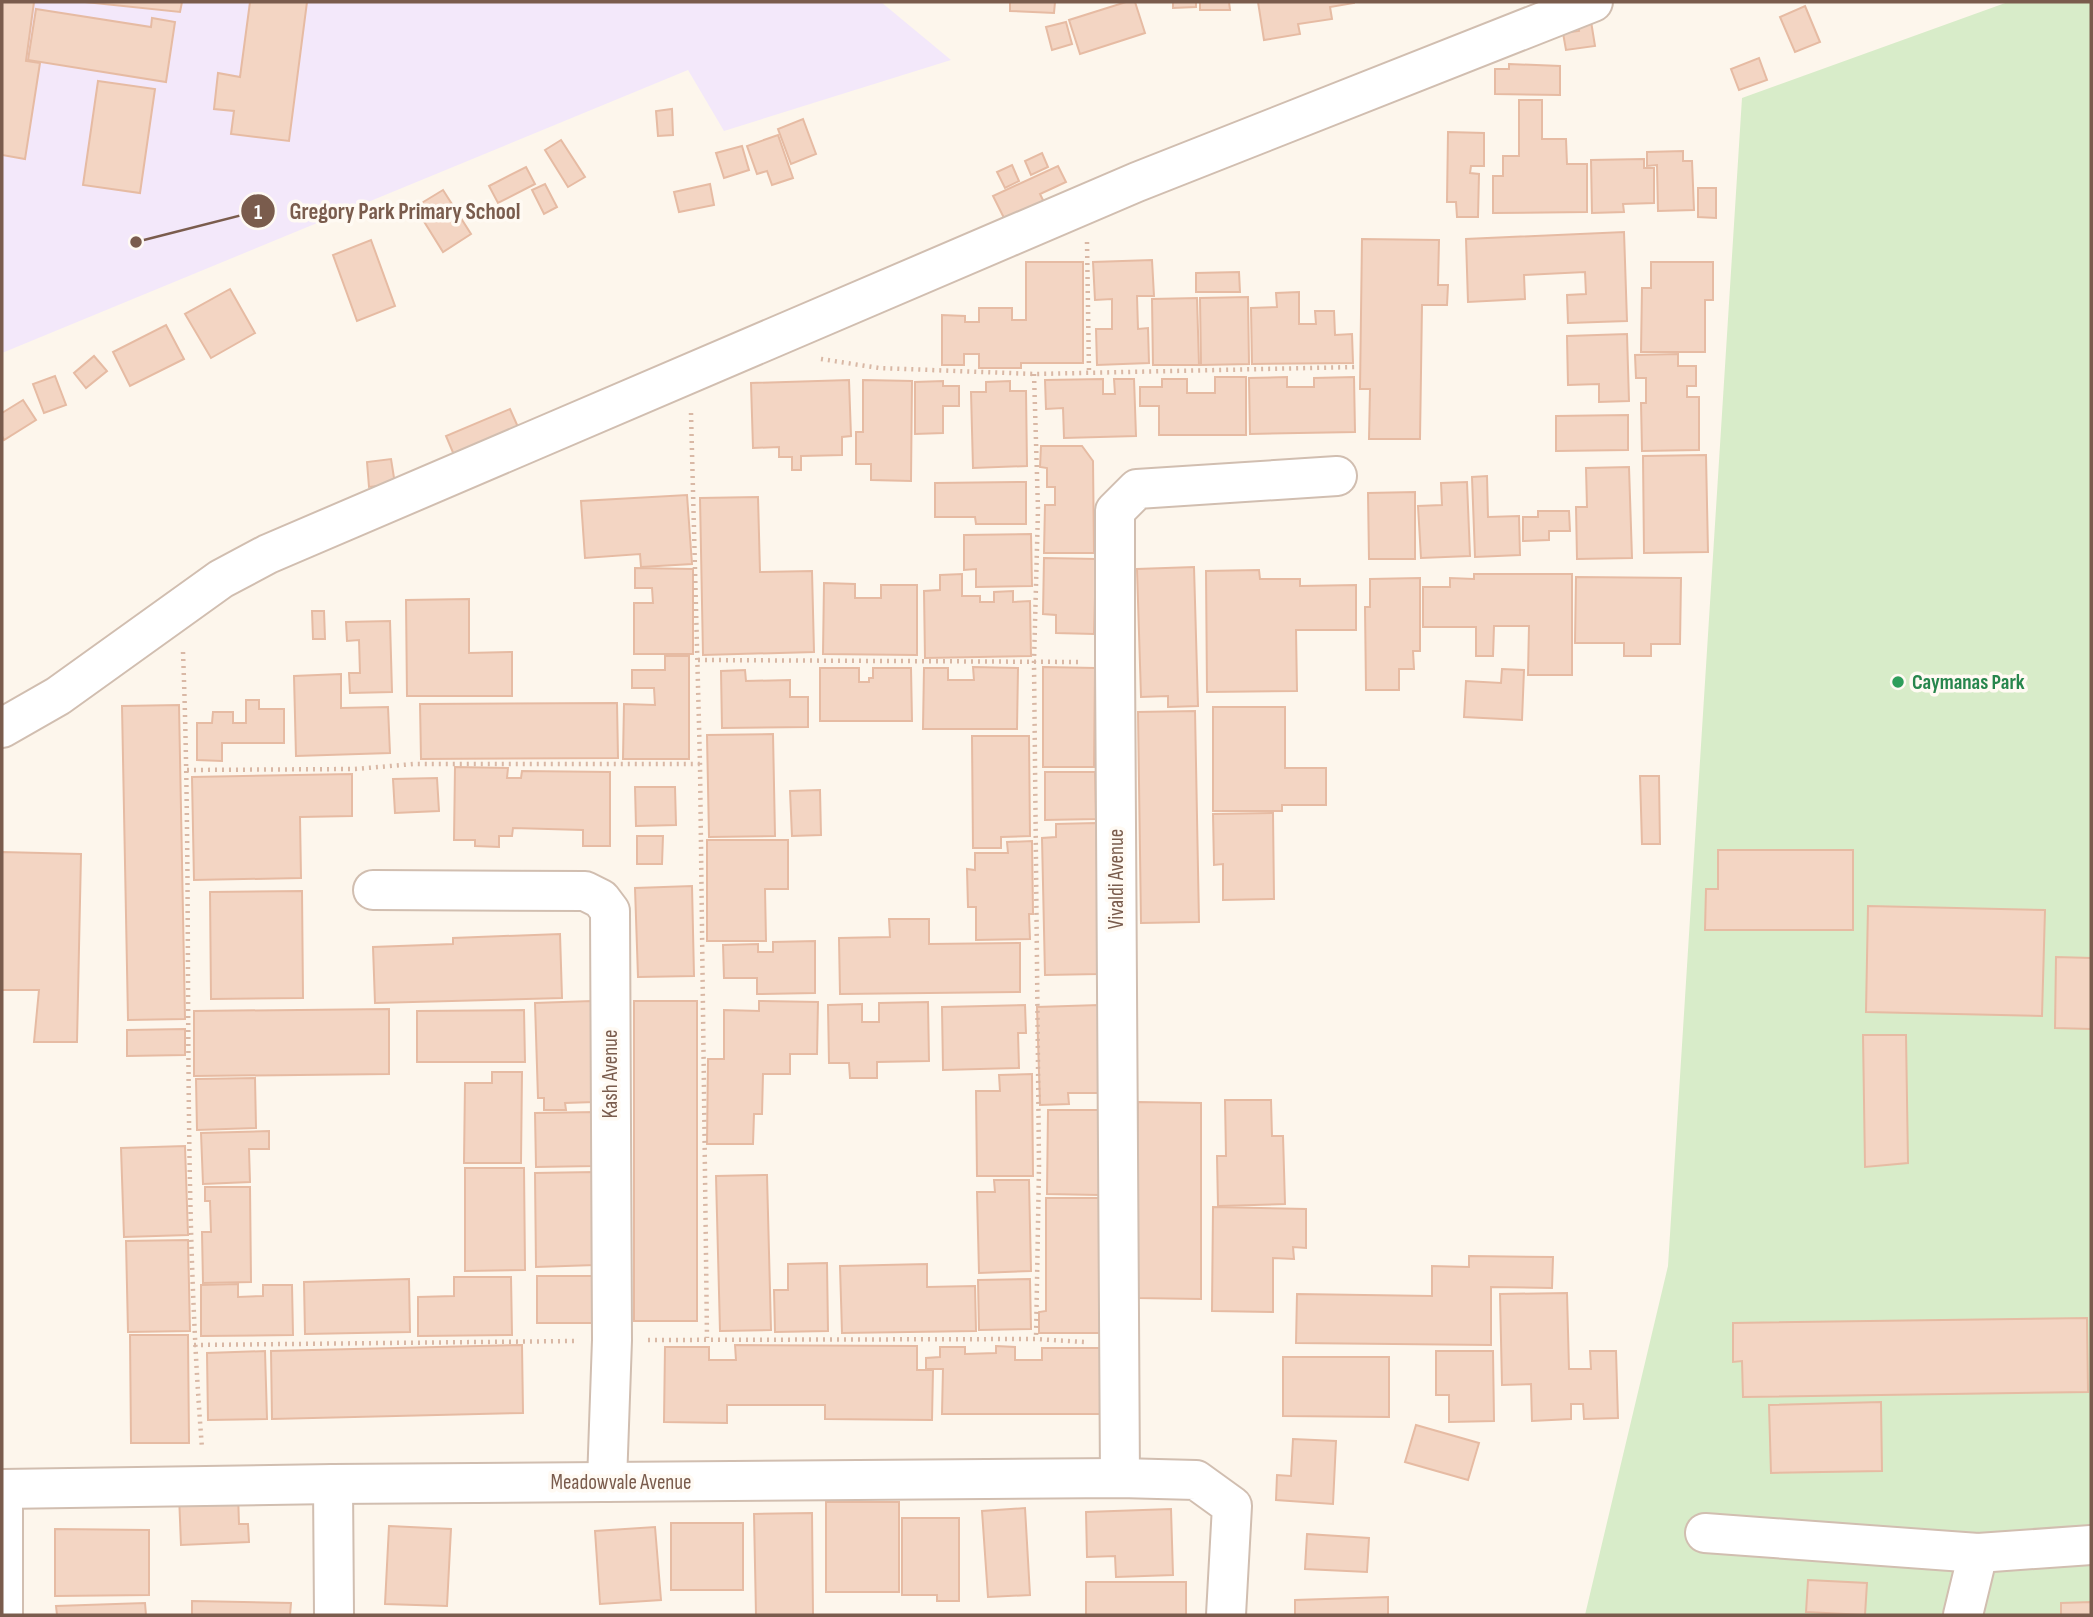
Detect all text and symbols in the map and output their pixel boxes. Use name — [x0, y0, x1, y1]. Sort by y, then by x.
callout: Gregory Park Primary School — [241, 189, 535, 233]
text: Gregory Park Primary School — [289, 198, 521, 226]
text: 1 — [254, 200, 262, 225]
place label: Caymanas Park — [1912, 670, 2025, 695]
marker: Caymanas Park — [1890, 674, 1906, 690]
street label: Vivaldi Avenue — [1104, 829, 1129, 929]
street label: Kash Avenue — [598, 1030, 623, 1118]
street label: Meadowvale Avenue — [550, 1470, 692, 1495]

